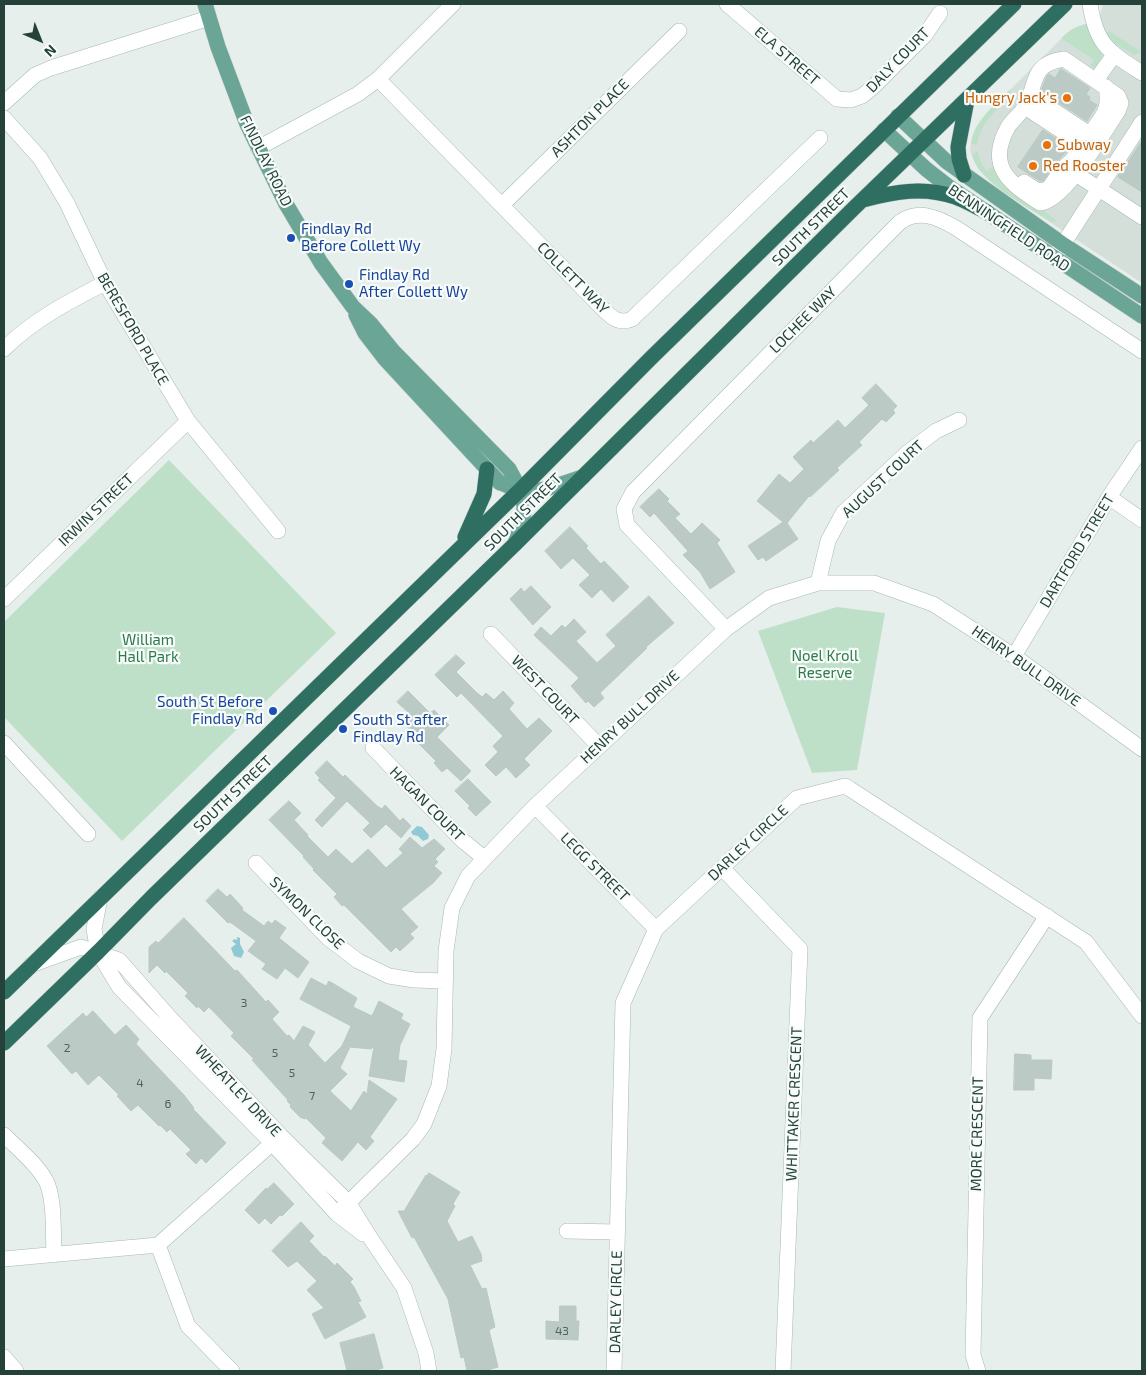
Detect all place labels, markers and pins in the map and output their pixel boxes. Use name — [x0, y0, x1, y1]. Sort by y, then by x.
place label: Hungry Jack's — [965, 89, 1057, 107]
marker: Hungry Jack's — [1061, 92, 1073, 104]
place label: Subway — [1057, 136, 1111, 154]
marker: Subway — [1041, 139, 1053, 151]
place label: Red Rooster — [1043, 157, 1126, 175]
marker: Red Rooster — [1027, 160, 1039, 172]
place label: Findlay Rd Before Collett Wy — [301, 220, 421, 255]
marker: Findlay Rd Before Collett Wy — [285, 232, 297, 244]
place label: Findlay Rd After Collett Wy — [359, 266, 468, 301]
marker: Findlay Rd After Collett Wy — [343, 278, 355, 290]
place label: South St Before Findlay Rd — [157, 693, 263, 728]
marker: South St Before Findlay Rd — [267, 705, 279, 717]
place label: South St after Findlay Rd — [353, 711, 447, 746]
marker: South St after Findlay Rd — [337, 723, 349, 735]

